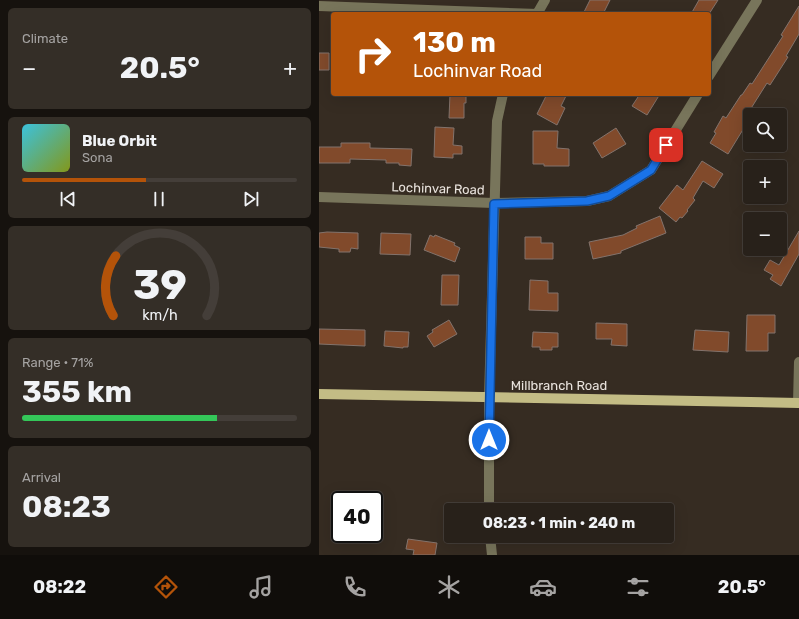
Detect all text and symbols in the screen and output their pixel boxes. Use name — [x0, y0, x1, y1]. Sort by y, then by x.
text: 130 m — [413, 26, 496, 59]
icon: right — [347, 28, 399, 80]
text: Climate — [22, 31, 68, 46]
text: 20.5° — [120, 50, 200, 86]
text: − — [22, 55, 36, 82]
text: + — [283, 55, 297, 82]
text: Lochinvar Road — [413, 60, 542, 82]
map controls — [743, 108, 787, 256]
button: search — [743, 108, 787, 152]
pin — [649, 128, 683, 162]
text: Blue Orbit — [82, 132, 157, 150]
icon: arrive — [655, 134, 677, 156]
text: Sona — [82, 150, 113, 165]
button: + — [743, 160, 787, 204]
street label: Lochinvar Road — [391, 179, 485, 198]
icon: previous — [57, 188, 79, 210]
icon: pause — [148, 188, 170, 210]
icon: next — [240, 188, 262, 210]
button: − — [743, 212, 787, 256]
text: 39 — [132, 259, 187, 308]
text: km/h — [142, 306, 177, 323]
text: Range · 71% — [22, 355, 93, 370]
text: 355 km — [22, 374, 132, 410]
street label: Millbranch Road — [511, 378, 607, 393]
position arrow — [468, 419, 510, 461]
text: Arrival — [22, 470, 61, 485]
text: 08:23 — [22, 489, 111, 525]
speed limit sign: 40 — [331, 491, 383, 543]
text: 08:23 · 1 min · 240 m — [483, 514, 635, 532]
icon: directions — [152, 573, 180, 601]
icon: music — [247, 573, 275, 601]
icon: phone — [341, 573, 369, 601]
icon: climate — [435, 573, 463, 601]
icon: car — [529, 573, 557, 601]
icon: filters — [624, 573, 652, 601]
text: 08:22 — [33, 576, 86, 598]
text: 20.5° — [718, 576, 766, 598]

